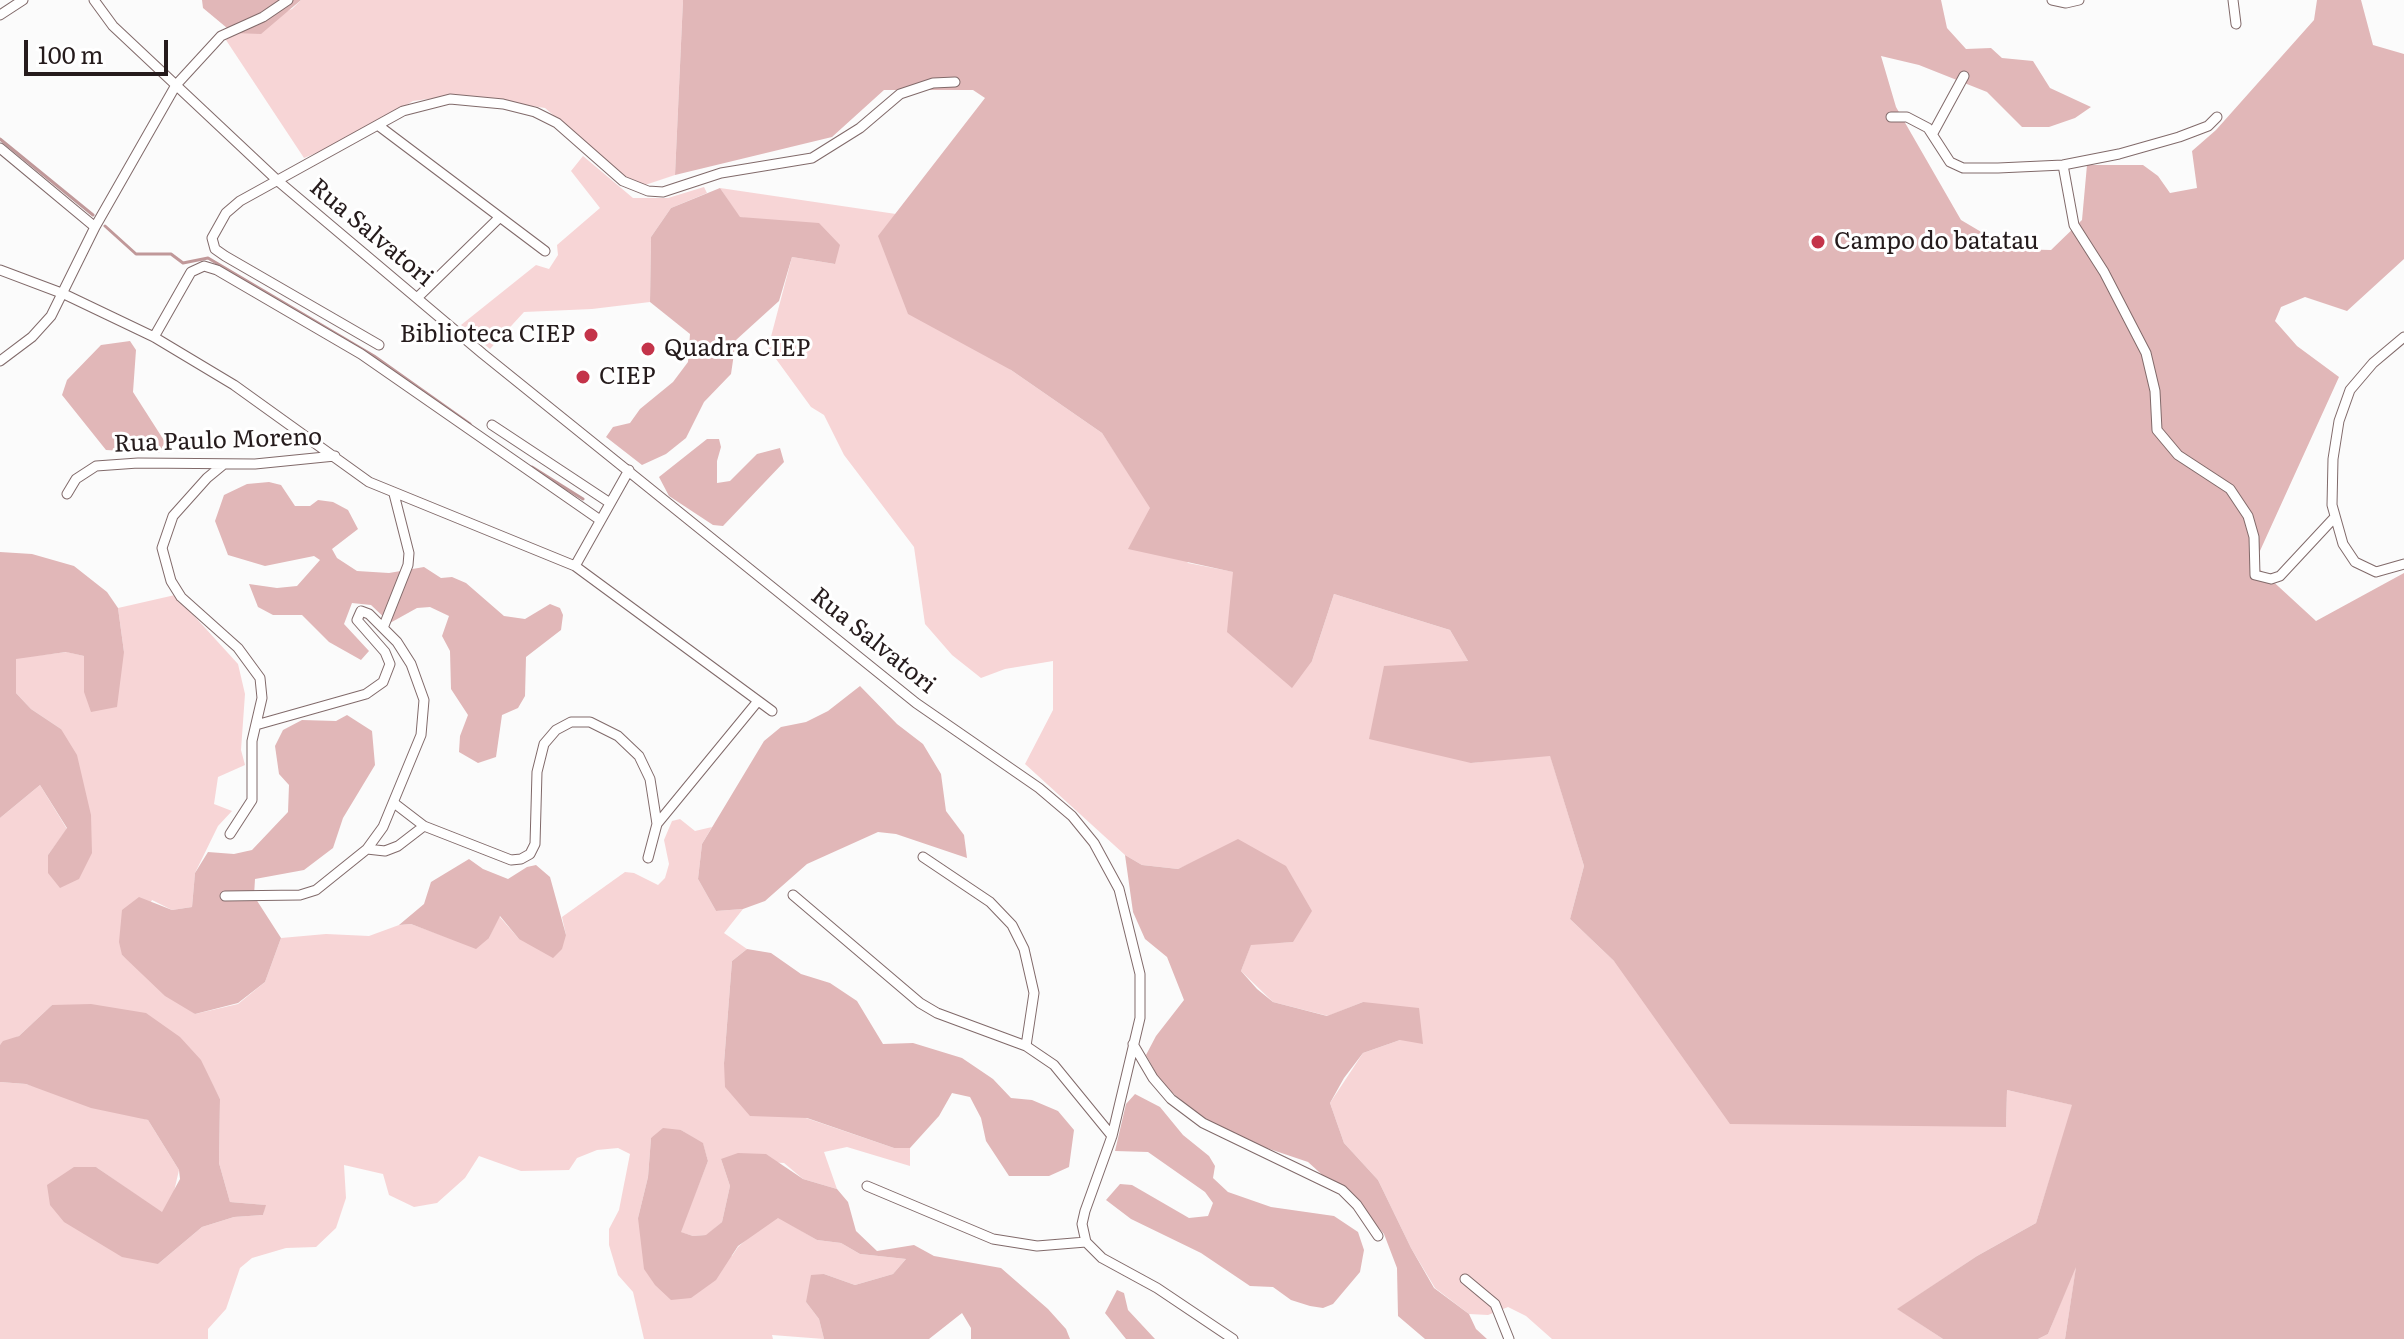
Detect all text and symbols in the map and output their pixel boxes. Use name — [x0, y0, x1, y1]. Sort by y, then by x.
scale bar — [28, 24, 172, 74]
text: 100 m — [38, 36, 104, 71]
street label: Rua Salvatori — [303, 173, 439, 293]
place label: Campo do batatau — [1834, 228, 2039, 256]
marker: Campo do batatau — [1809, 233, 1827, 251]
place label: Biblioteca CIEP — [400, 321, 575, 349]
marker: Biblioteca CIEP — [582, 326, 600, 344]
place label: Quadra CIEP — [664, 335, 810, 363]
marker: Quadra CIEP — [639, 340, 657, 358]
place label: CIEP — [599, 363, 655, 391]
marker: CIEP — [574, 368, 592, 386]
street label: Rua Paulo Moreno — [113, 423, 323, 459]
street label: Rua Salvatori — [805, 582, 941, 700]

